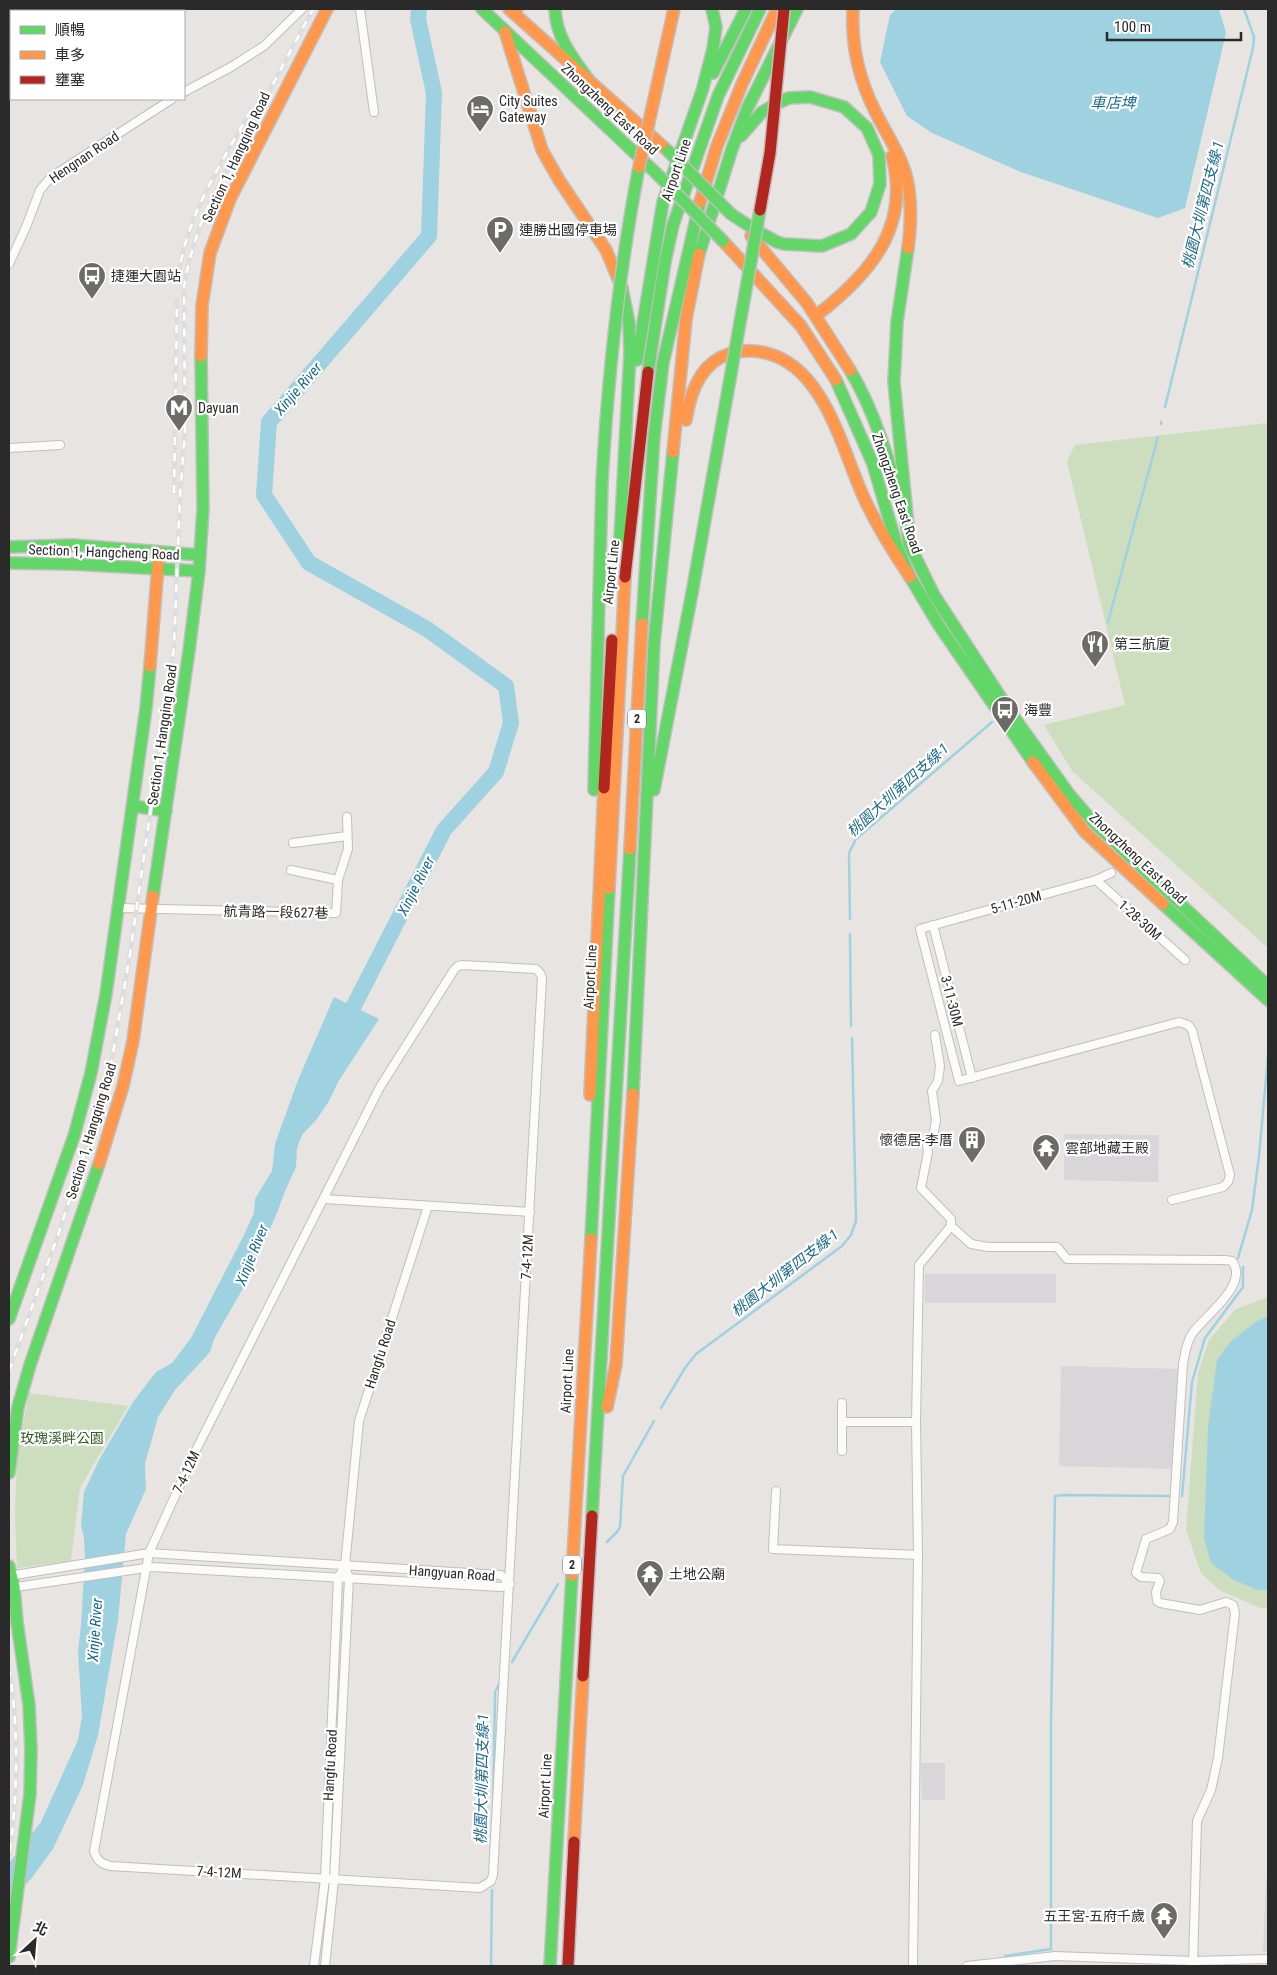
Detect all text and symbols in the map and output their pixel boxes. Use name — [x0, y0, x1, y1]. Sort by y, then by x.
legend — [10, 10, 185, 100]
scale bar — [1107, 10, 1241, 42]
text: 100 m — [1114, 18, 1151, 36]
text: 順暢 — [55, 21, 85, 39]
text: 車多 — [55, 46, 85, 64]
street label: Zhongzheng East Road — [558, 60, 662, 158]
text: 壅塞 — [55, 71, 85, 89]
street label: Section 1, Hangqing Road — [199, 89, 273, 225]
place label: City Suites Gateway — [499, 93, 558, 125]
hotel icon: City Suites Gateway — [465, 94, 495, 133]
water label: 車店埤 — [1090, 94, 1137, 112]
street label: Hengnan Road — [46, 128, 122, 186]
street label: Airport Line — [658, 136, 694, 203]
water label: 桃園大圳第四支線-1 — [1178, 139, 1228, 271]
parking icon: 連勝出國停車場 — [485, 215, 515, 254]
place label: 連勝出國停車場 — [519, 222, 617, 238]
bus stop icon: 捷運大園站 — [77, 261, 107, 300]
place label: 捷運大園站 — [111, 268, 181, 284]
water label: Xinjie River — [270, 359, 326, 420]
metro station icon: Dayuan — [164, 393, 194, 432]
place label: Dayuan — [198, 400, 239, 416]
street label: Zhongzheng East Road — [869, 431, 925, 555]
street label: Airport Line — [600, 539, 622, 605]
street label: Section 1, Hangcheng Road — [28, 541, 180, 563]
restaurant icon: 第三航廈 — [1080, 629, 1110, 668]
place label: 第三航廈 — [1114, 636, 1170, 652]
street label: Section 1, Hangqing Road — [144, 664, 180, 806]
bus stop icon: 海豐 — [990, 695, 1020, 734]
place label: 海豐 — [1024, 702, 1052, 718]
road number: 2 — [628, 710, 646, 729]
water label: 桃園大圳第四支線-1 — [843, 740, 953, 840]
street label: Zhongzheng East Road — [1086, 809, 1190, 907]
water label: Xinjie River — [393, 853, 439, 919]
street label: 5-11-20M — [989, 887, 1043, 917]
street label: 1-28-30M — [1115, 897, 1165, 943]
street label: 航青路一段627巷 — [224, 903, 328, 921]
street label: Airport Line — [580, 944, 600, 1010]
street label: 3-11-30M — [938, 974, 966, 1028]
street label: Section 1, Hangqing Road — [63, 1061, 119, 1201]
building icon: 懷德居-李厝 — [957, 1125, 987, 1164]
place label: 懷德居-李厝 — [880, 1132, 953, 1148]
temple icon: 雲部地藏王殿 — [1031, 1133, 1061, 1172]
place label: 雲部地藏王殿 — [1065, 1140, 1149, 1156]
water label: Xinjie River — [231, 1222, 272, 1289]
water label: 桃園大圳第四支線-1 — [728, 1226, 842, 1320]
street label: 7-4-12M — [518, 1234, 536, 1280]
street label: Hangfu Road — [361, 1317, 399, 1391]
street label: Airport Line — [557, 1348, 577, 1414]
park label: 玫瑰溪畔公園 — [20, 1430, 104, 1446]
street label: 7-4-12M — [169, 1448, 203, 1496]
road number: 2 — [563, 1556, 581, 1574]
temple icon: 土地公廟 — [635, 1559, 665, 1598]
street label: Hangyuan Road — [408, 1562, 496, 1584]
place label: 土地公廟 — [669, 1566, 725, 1582]
water label: Xinjie River — [84, 1597, 106, 1663]
water label: 桃園大圳第四支線-1 — [472, 1713, 492, 1845]
street label: Hangfu Road — [320, 1729, 340, 1801]
street label: Airport Line — [535, 1753, 555, 1819]
street label: 7-4-12M — [196, 1863, 242, 1881]
temple icon: 五王宮-五府千歲 — [1149, 1901, 1179, 1940]
place label: 五王宮-五府千歲 — [1044, 1908, 1145, 1924]
north arrow — [10, 1915, 60, 1965]
text: 北 — [31, 1918, 50, 1939]

